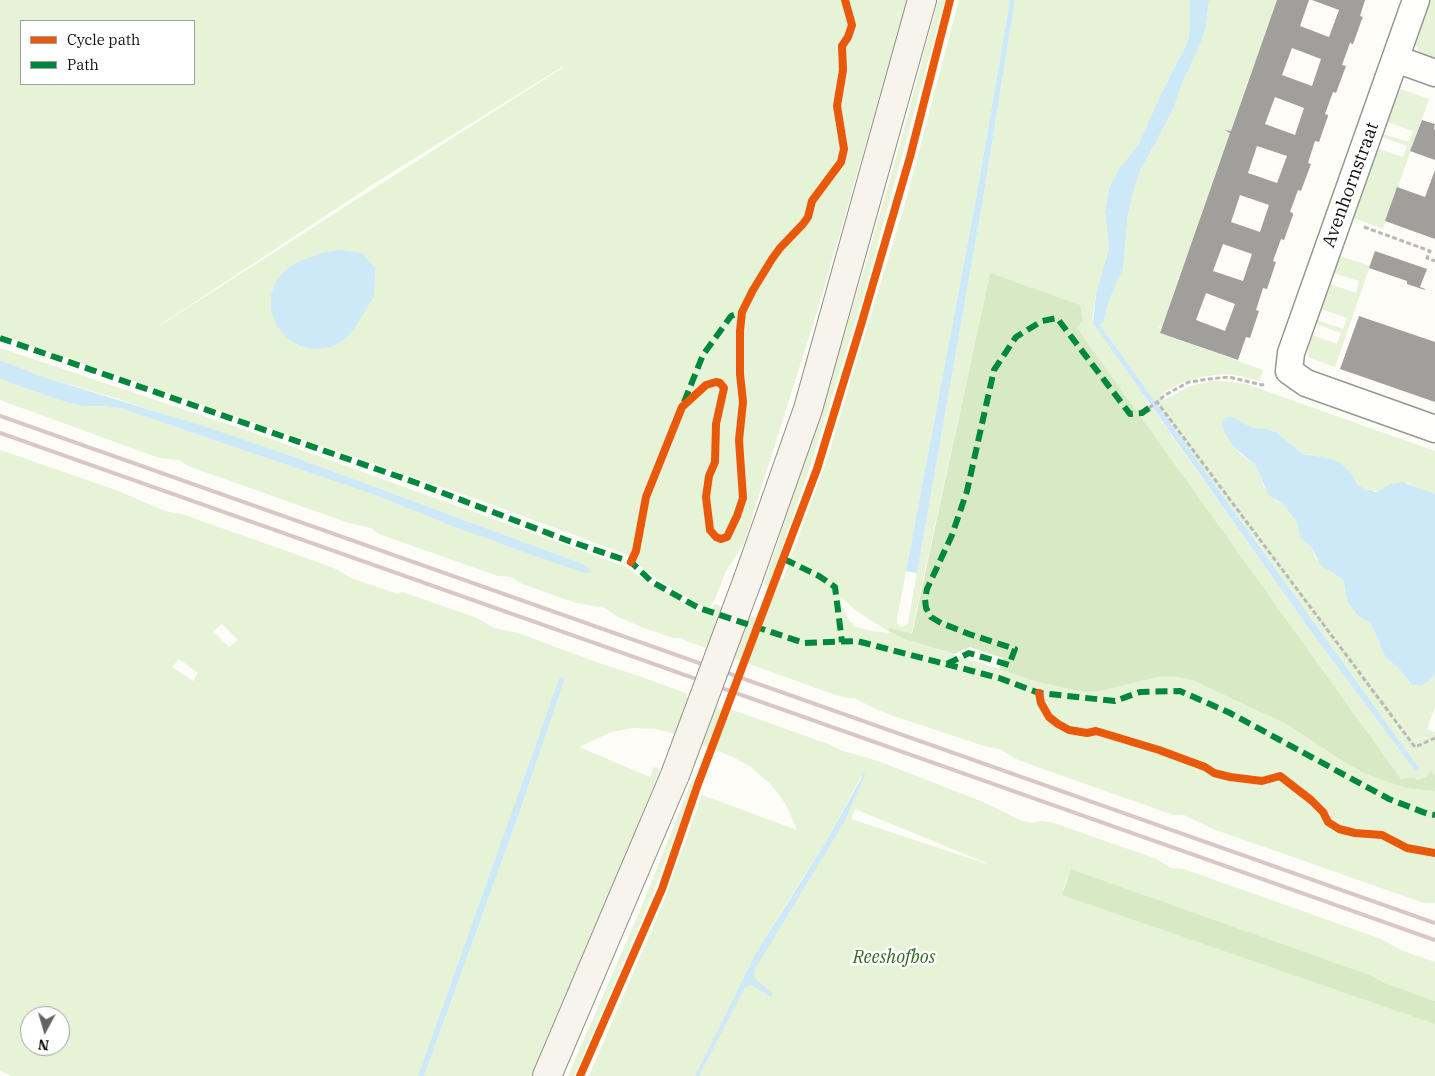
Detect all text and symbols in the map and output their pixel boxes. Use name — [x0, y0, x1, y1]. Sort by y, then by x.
legend — [20, 20, 195, 85]
text: Cycle path — [67, 30, 140, 49]
text: Path — [67, 55, 99, 74]
street label: Avenhornstraat — [1318, 119, 1384, 251]
park label: Reeshofbos — [853, 947, 935, 969]
north arrow — [20, 1006, 70, 1056]
text: N — [37, 1035, 50, 1054]

